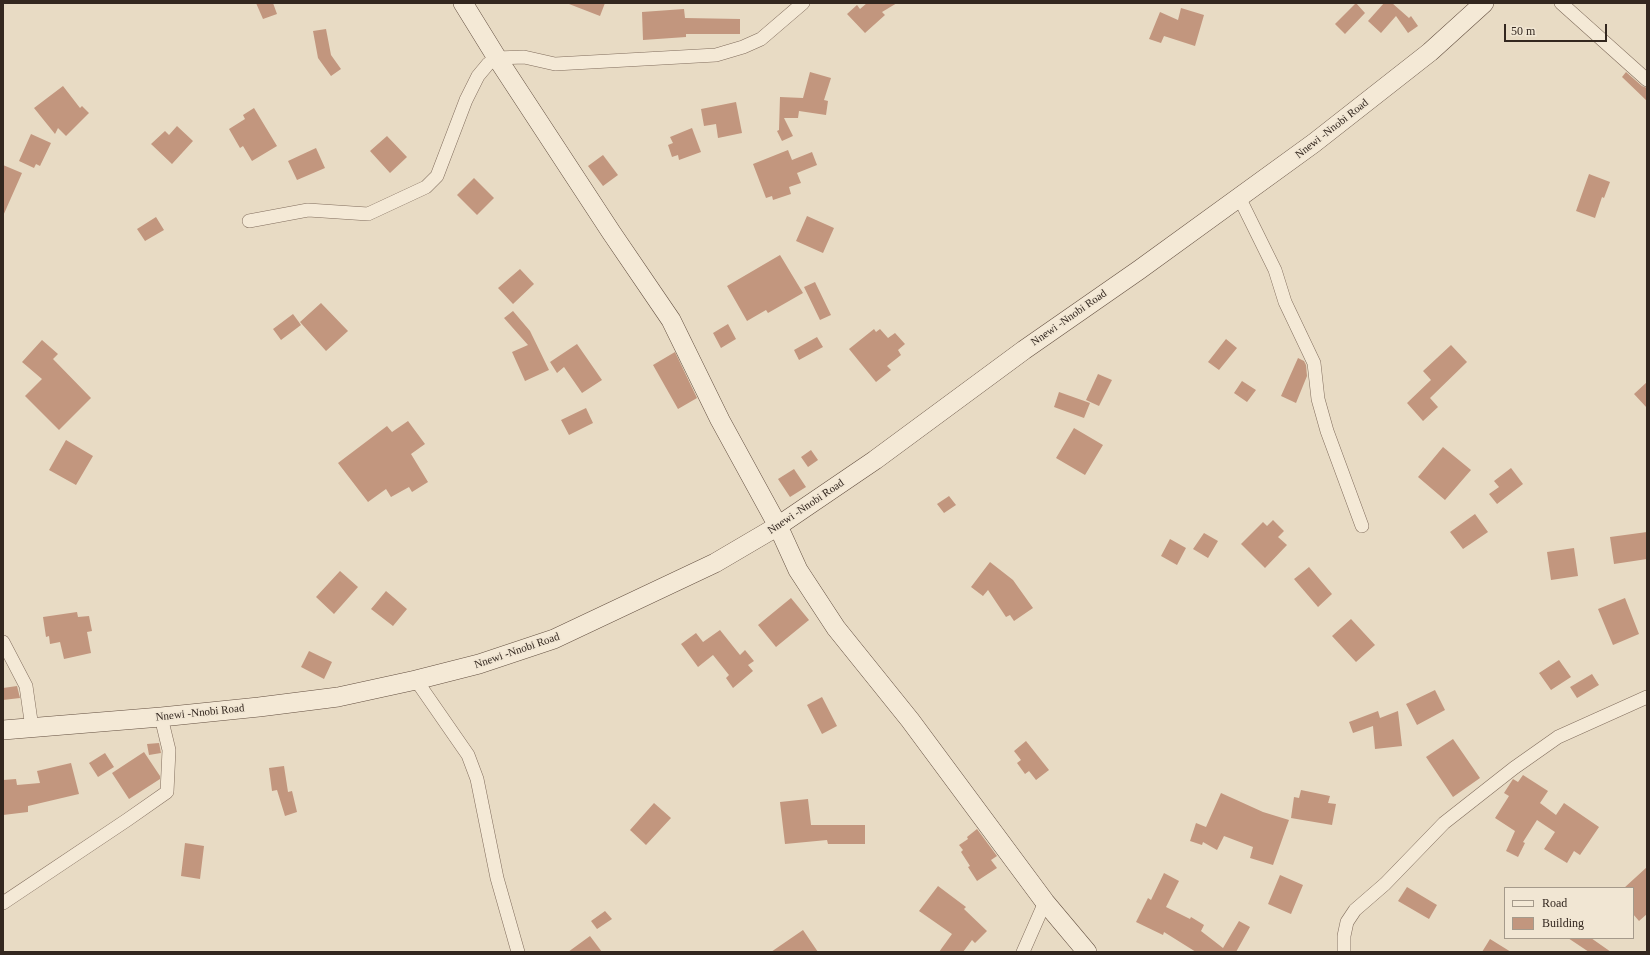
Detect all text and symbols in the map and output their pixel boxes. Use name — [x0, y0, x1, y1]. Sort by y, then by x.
scale bar — [1506, 16, 1609, 42]
text: 50 m — [1511, 24, 1535, 38]
street label: Nnewi -Nnobi Road — [1293, 96, 1371, 162]
street label: Nnewi -Nnobi Road — [1029, 287, 1109, 349]
street label: Nnewi -Nnobi Road — [765, 477, 847, 537]
street label: Nnewi -Nnobi Road — [473, 630, 561, 672]
street label: Nnewi -Nnobi Road — [155, 702, 245, 724]
legend — [1504, 887, 1634, 939]
text: Road — [1542, 896, 1567, 910]
text: Building — [1542, 916, 1584, 930]

